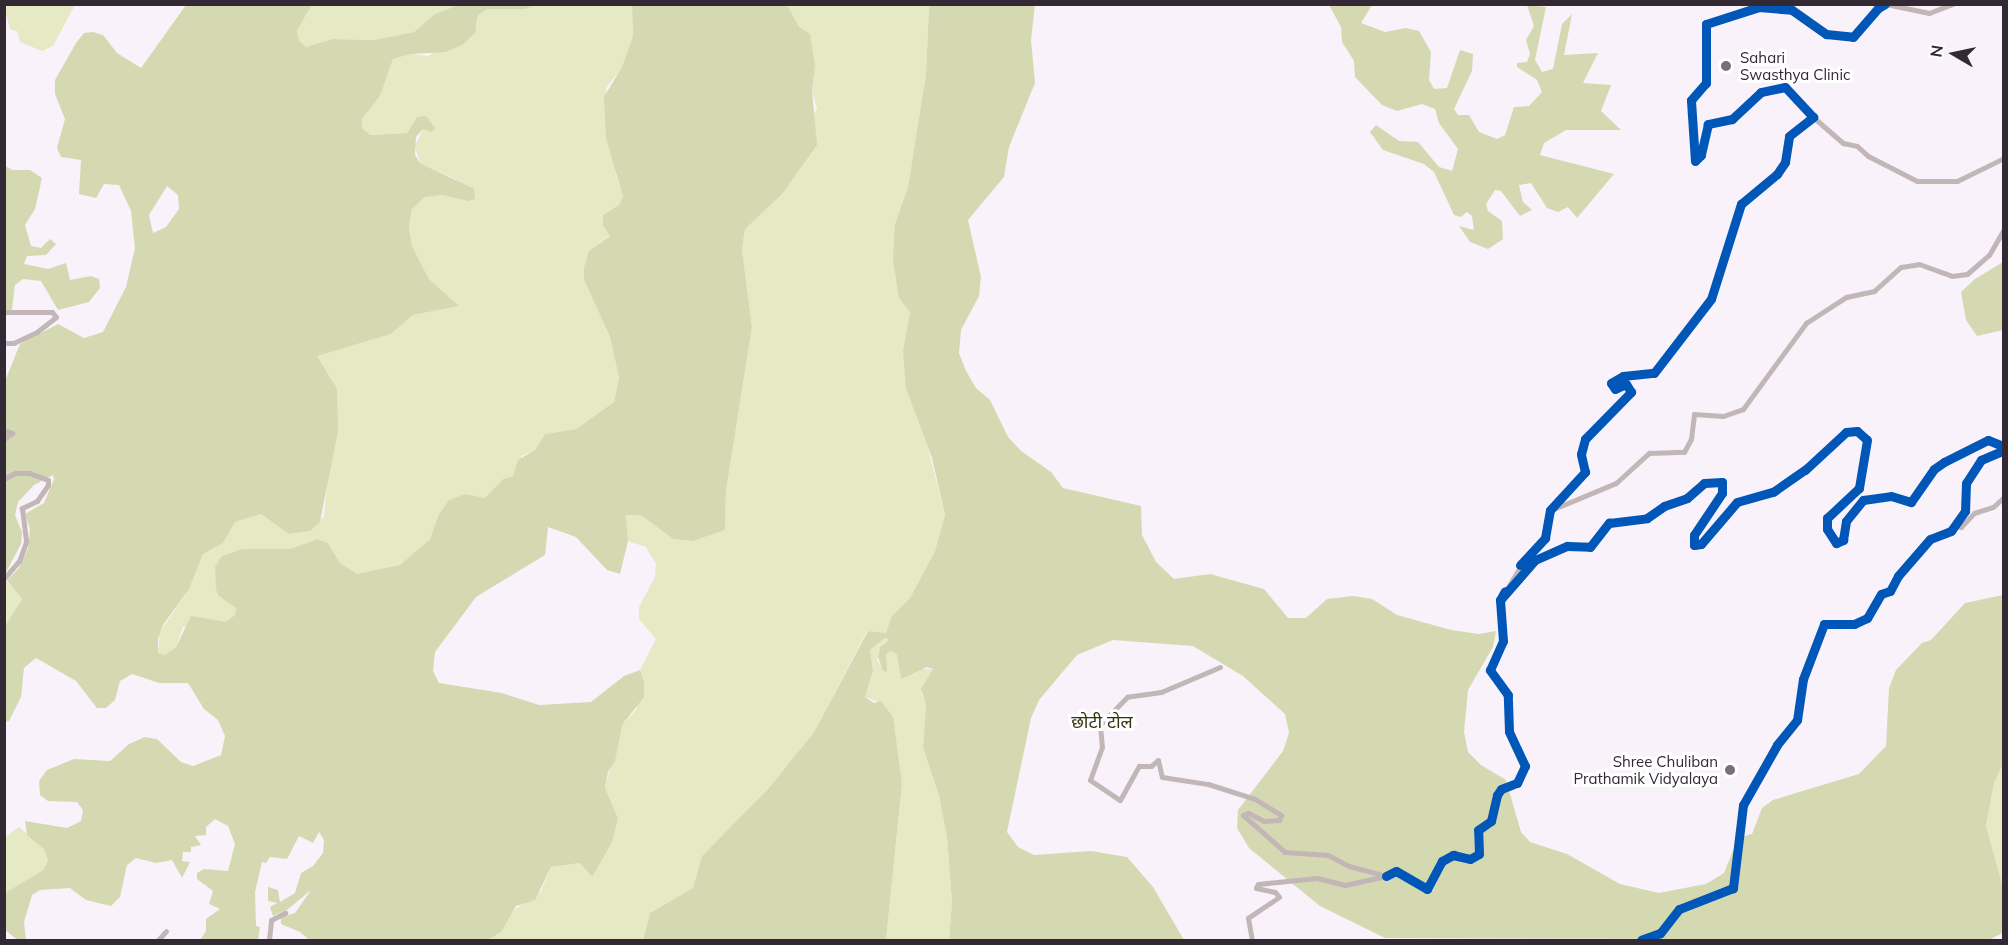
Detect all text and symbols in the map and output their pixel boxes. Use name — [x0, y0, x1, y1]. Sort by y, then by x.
north arrow — [1924, 24, 1984, 84]
text: N — [1925, 44, 1947, 59]
place label: Sahari Swasthya Clinic — [1740, 48, 1850, 83]
marker: Sahari Swasthya Clinic — [1717, 57, 1735, 75]
district label: छोटी टोल — [1071, 711, 1133, 733]
place label: Shree Chuliban Prathamik Vidyalaya — [1573, 752, 1718, 787]
marker: Shree Chuliban Prathamik Vidyalaya — [1723, 763, 1737, 777]

